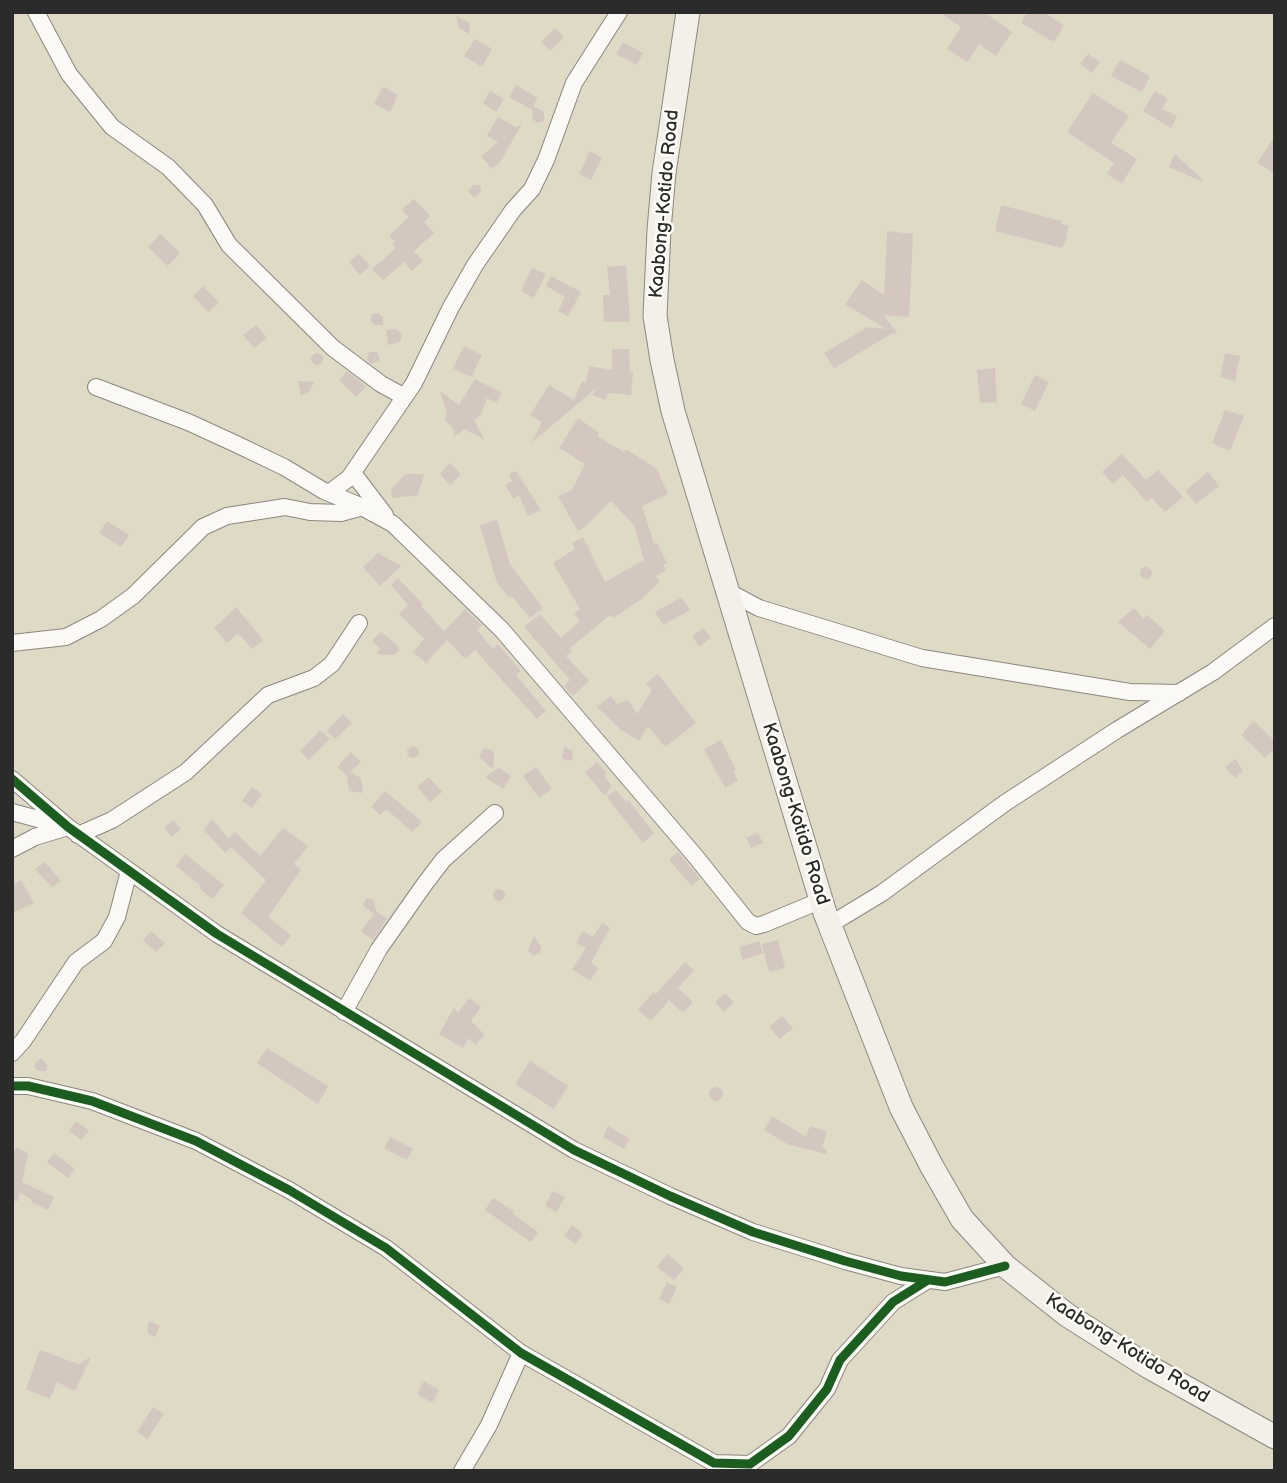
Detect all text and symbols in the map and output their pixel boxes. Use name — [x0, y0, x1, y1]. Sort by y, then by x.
street label: Kaabong-Kotido Road — [645, 109, 685, 299]
street label: Kaabong-Kotido Road — [756, 720, 834, 908]
street label: Kaabong-Kotido Road — [1041, 1289, 1213, 1409]

